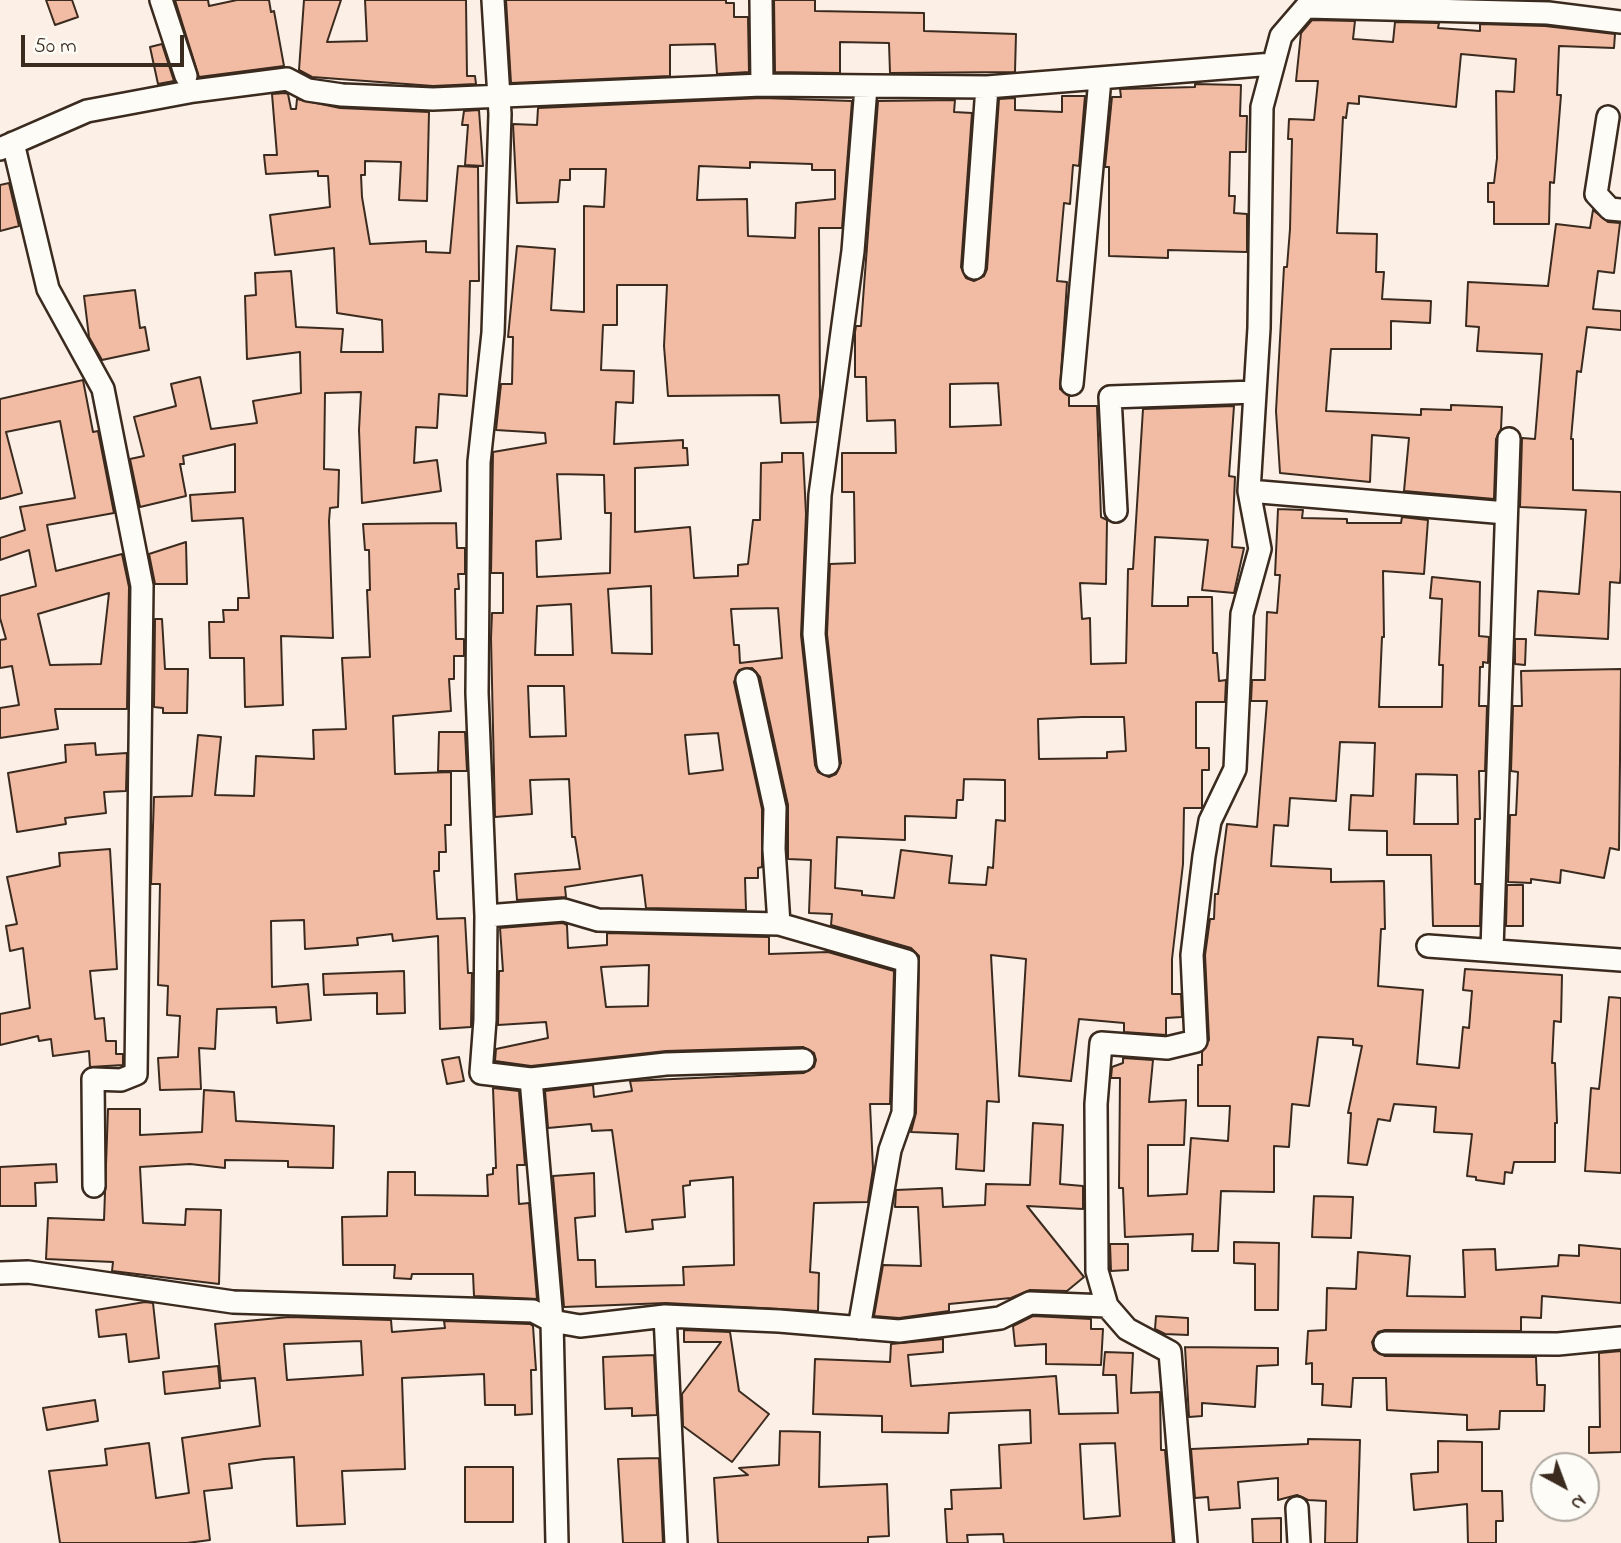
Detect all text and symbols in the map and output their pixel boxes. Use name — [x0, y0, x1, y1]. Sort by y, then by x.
scale bar — [24, 21, 187, 65]
text: 50 m — [34, 32, 77, 62]
north arrow — [1530, 1452, 1600, 1522]
text: N — [1564, 1487, 1591, 1516]

